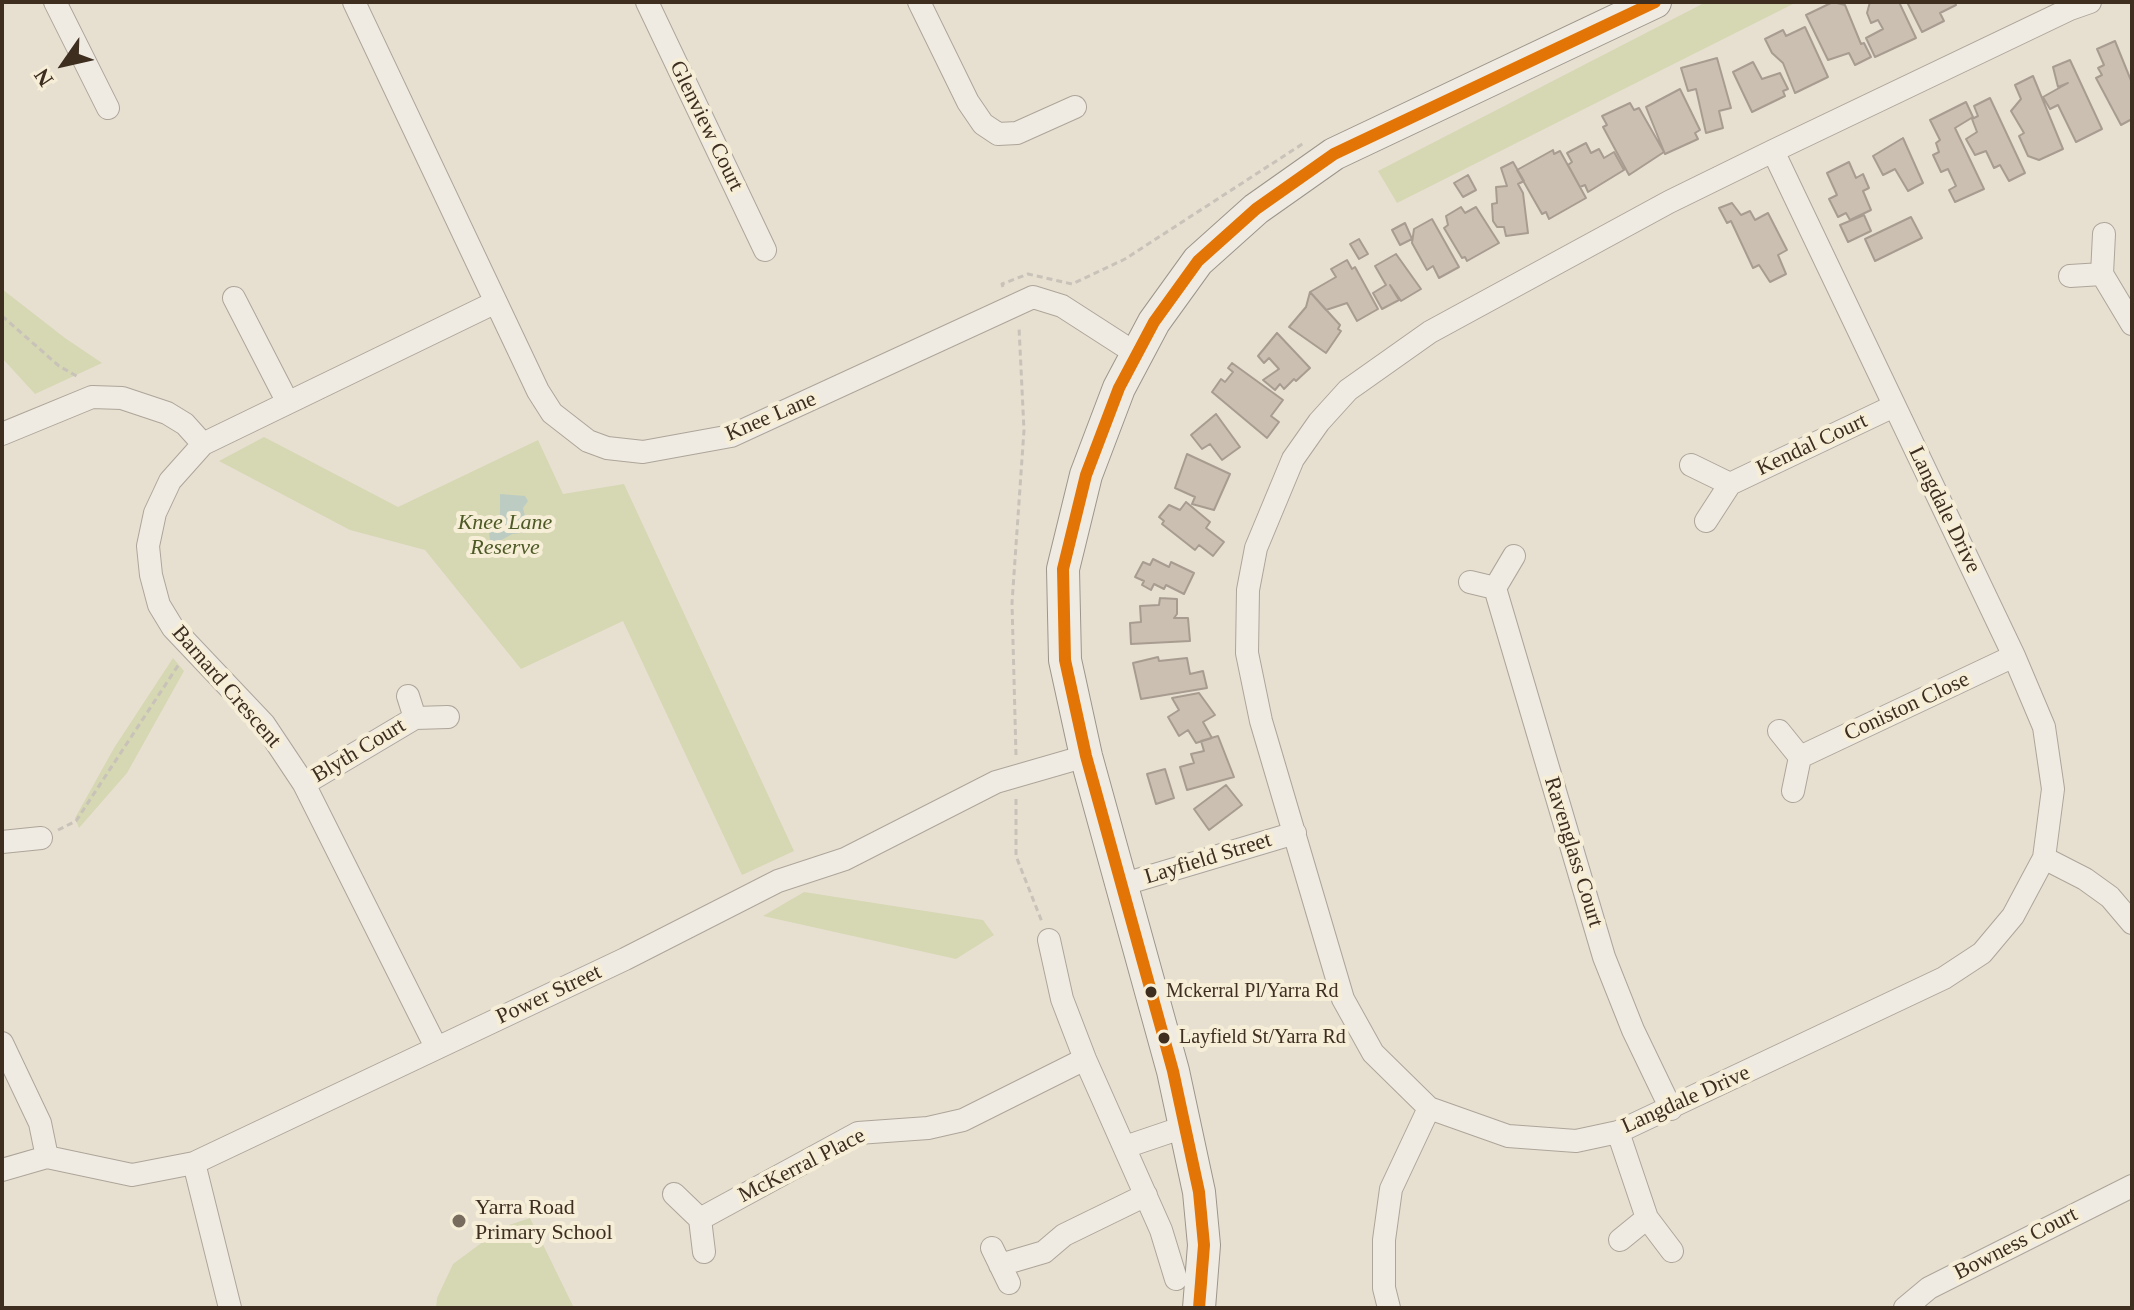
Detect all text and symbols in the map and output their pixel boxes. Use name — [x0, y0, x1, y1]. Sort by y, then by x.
north arrow — [24, 24, 104, 104]
street label: Glenview Court — [663, 57, 749, 195]
text: N — [29, 64, 58, 91]
street label: Knee Lane — [722, 386, 820, 448]
street label: Kendal Court — [1752, 408, 1872, 482]
street label: Langdale Drive — [1902, 442, 1986, 578]
park label: Knee Lane Reserve — [458, 510, 552, 562]
street label: Barnard Crescent — [166, 620, 286, 754]
street label: Coniston Close — [1840, 666, 1974, 748]
street label: Blyth Court — [307, 713, 411, 789]
street label: Ravenglass Court — [1538, 774, 1608, 930]
street label: Layfield Street — [1141, 827, 1275, 891]
street label: Power Street — [492, 959, 606, 1031]
place label: Mckerral Pl/Yarra Rd — [1166, 980, 1338, 1004]
marker: Mckerral Pl/Yarra Rd — [1143, 984, 1159, 1000]
place label: Layfield St/Yarra Rd — [1179, 1026, 1346, 1050]
marker: Layfield St/Yarra Rd — [1156, 1030, 1172, 1046]
street label: Langdale Drive — [1618, 1060, 1754, 1140]
street label: McKerral Place — [734, 1123, 870, 1209]
place label: Yarra Road Primary School — [475, 1195, 612, 1246]
street label: Bowness Court — [1950, 1202, 2082, 1286]
marker: Yarra Road Primary School — [450, 1212, 468, 1230]

